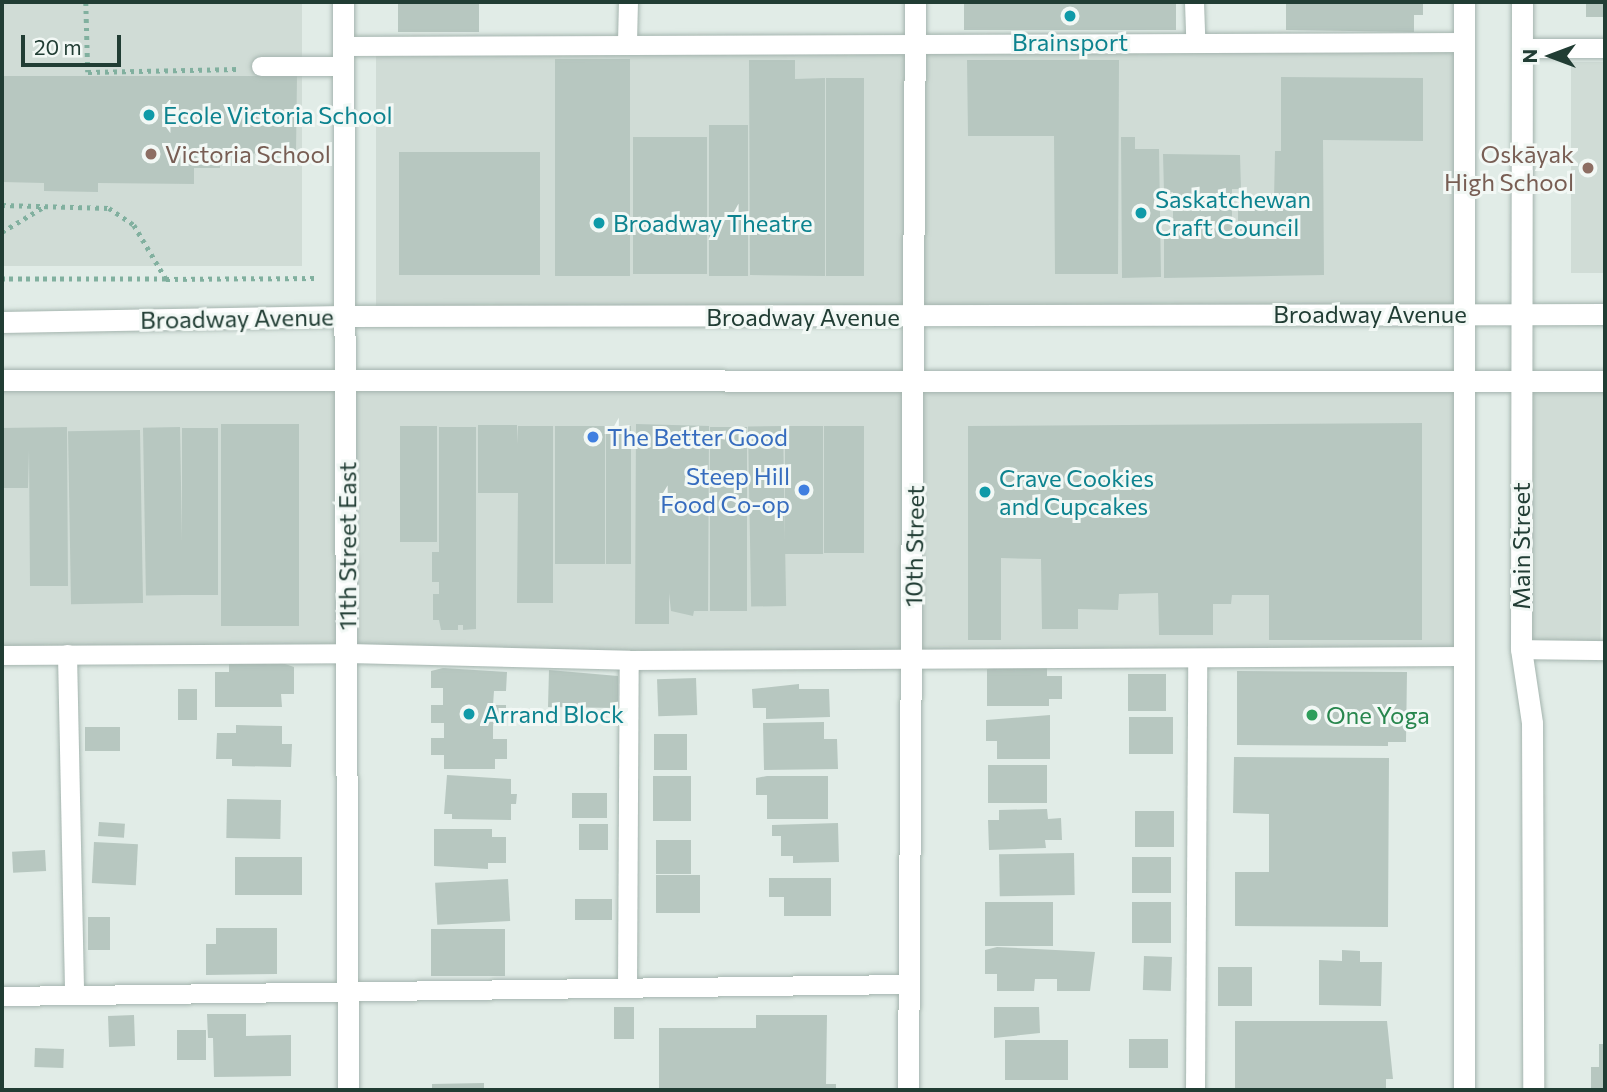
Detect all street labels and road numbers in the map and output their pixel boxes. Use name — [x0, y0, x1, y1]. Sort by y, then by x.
street label: Broadway Avenue — [1273, 300, 1467, 328]
street label: Broadway Avenue — [140, 302, 334, 334]
street label: Broadway Avenue — [706, 303, 900, 331]
street label: 11th Street East — [333, 462, 361, 630]
street label: Main Street — [1507, 482, 1535, 610]
street label: 10th Street — [899, 485, 929, 607]

